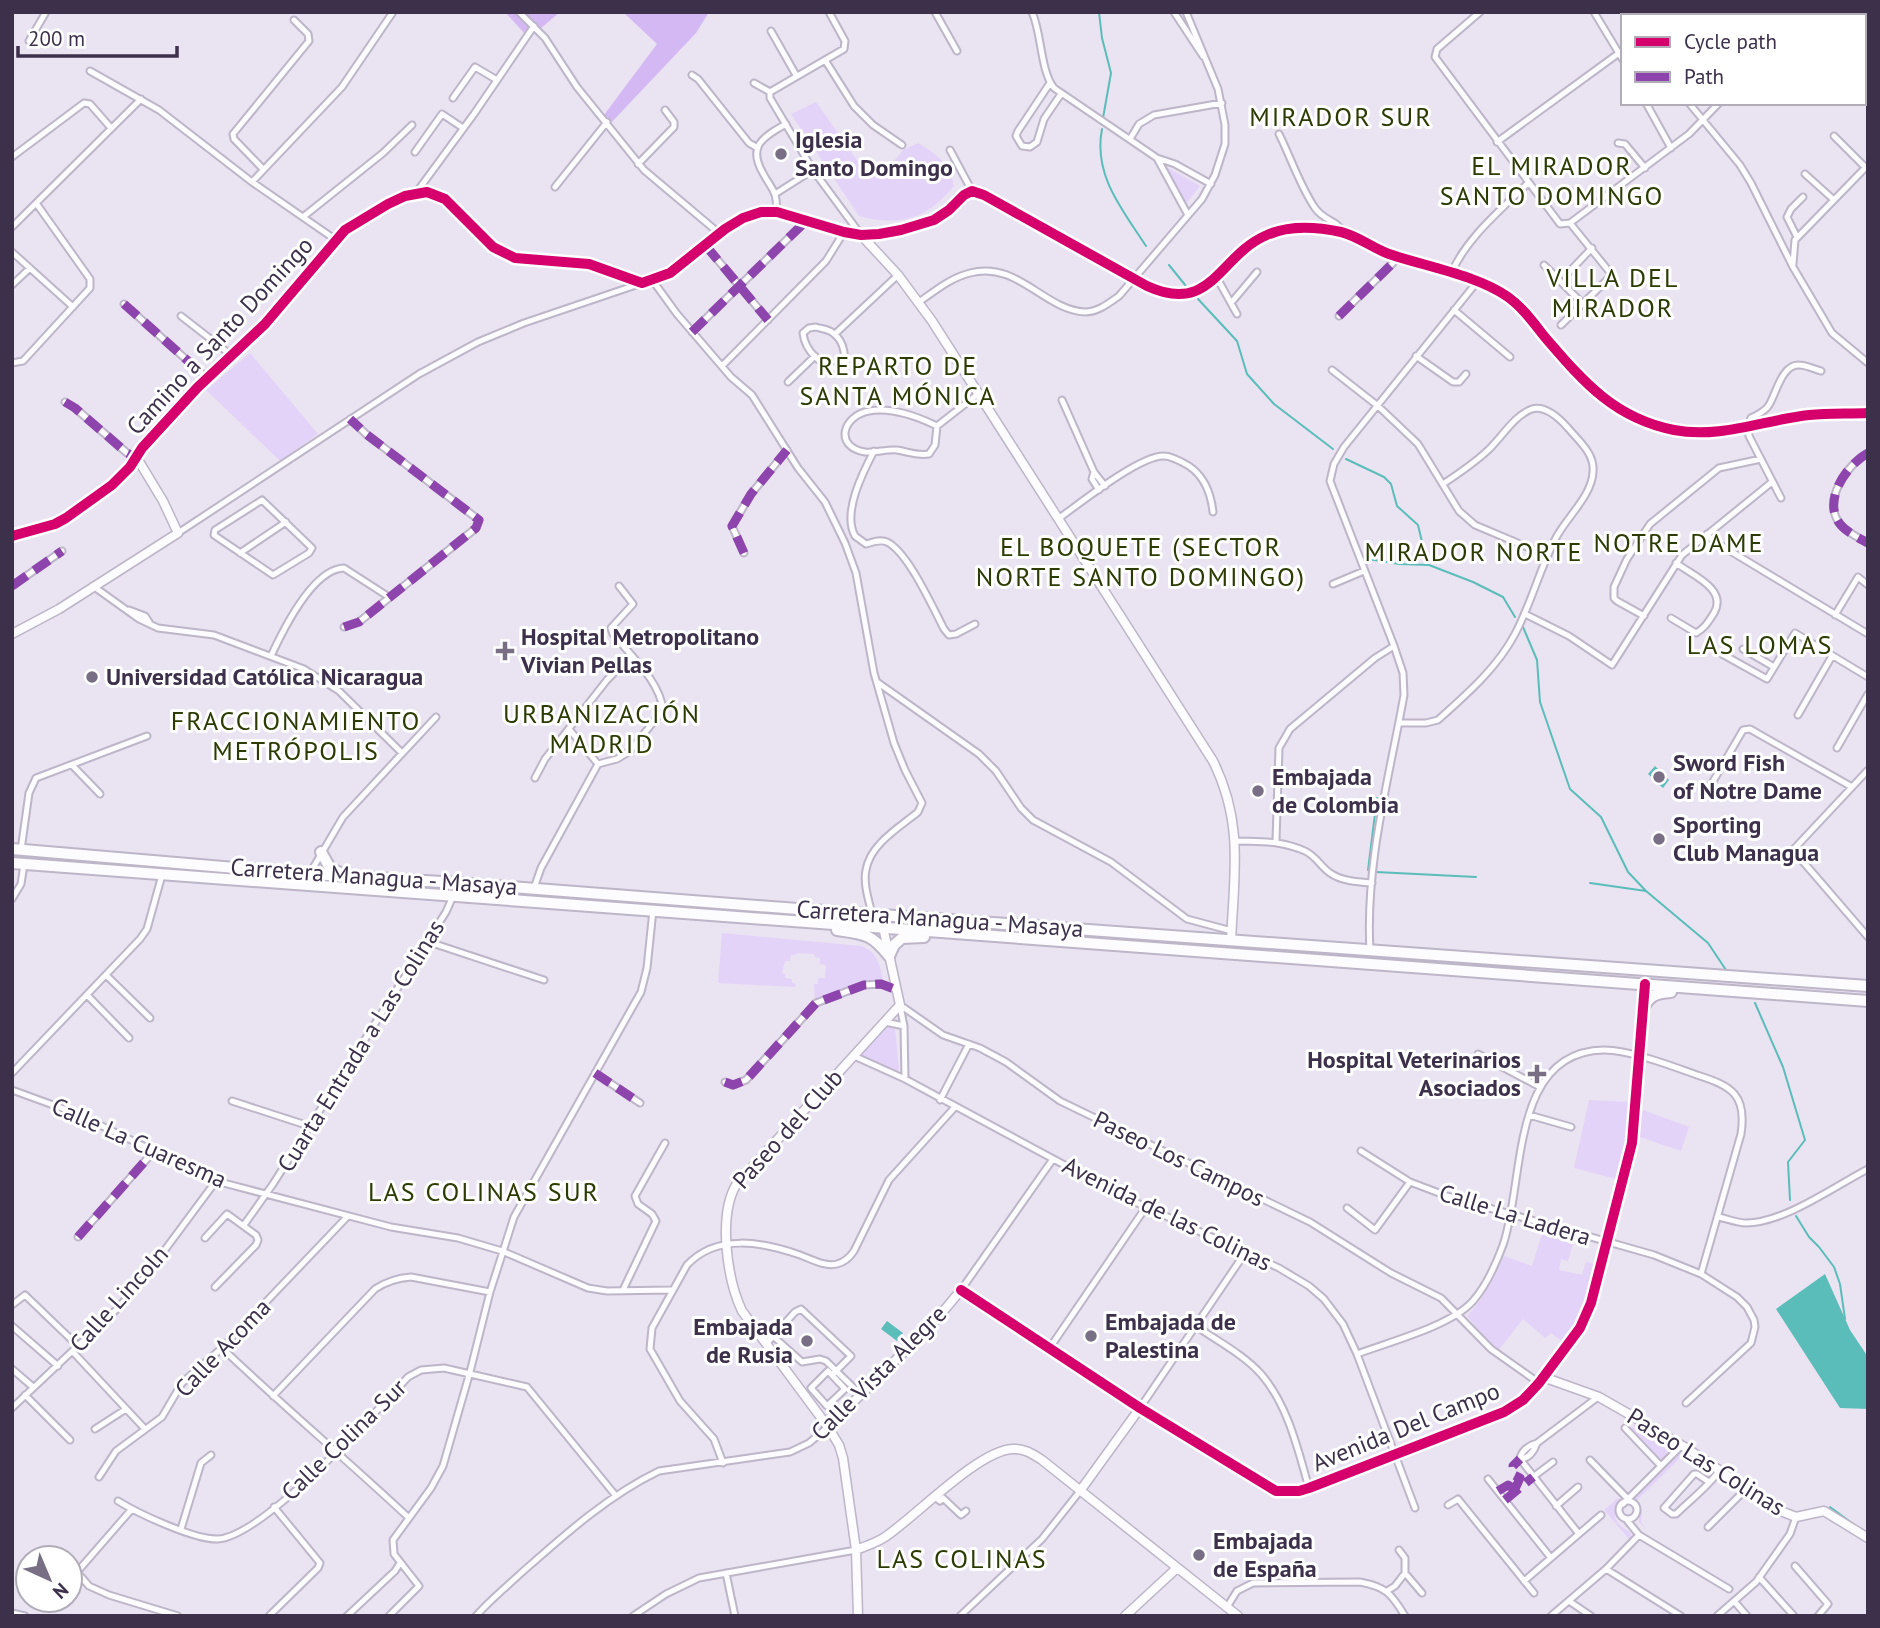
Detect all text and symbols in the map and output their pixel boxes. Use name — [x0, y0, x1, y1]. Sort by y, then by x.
scale bar — [18, 14, 177, 58]
legend — [1621, 14, 1866, 105]
text: 200 m — [28, 25, 85, 52]
text: Cycle path — [1684, 28, 1777, 55]
text: Path — [1684, 63, 1724, 90]
district label: MIRADOR SUR — [1249, 100, 1433, 133]
place label: Iglesia Santo Domingo — [795, 124, 953, 183]
marker: Iglesia Santo Domingo — [773, 146, 789, 162]
district label: EL MIRADOR SANTO DOMINGO — [1440, 149, 1664, 212]
street label: Camino a Santo Domingo — [120, 230, 320, 441]
district label: VILLA DEL MIRADOR — [1546, 261, 1679, 324]
district label: REPARTO DE SANTA MÓNICA — [799, 349, 997, 412]
district label: NOTRE DAME — [1594, 526, 1764, 559]
district label: EL BOQUETE (SECTOR NORTE SANTO DOMINGO) — [976, 530, 1306, 593]
district label: MIRADOR NORTE — [1365, 535, 1583, 568]
place label: Hospital Metropolitano Vivian Pellas — [520, 621, 759, 680]
district label: LAS LOMAS — [1687, 628, 1833, 661]
marker: Hospital Metropolitano Vivian Pellas — [495, 641, 515, 661]
place label: Universidad Católica Nicaragua — [106, 661, 423, 692]
marker: Universidad Católica Nicaragua — [84, 669, 100, 685]
district label: URBANIZACIÓN MADRID — [503, 697, 701, 760]
district label: FRACCIONAMIENTO METRÓPOLIS — [171, 704, 421, 767]
place label: Sword Fish of Notre Dame — [1673, 747, 1822, 806]
place label: Embajada de Colombia — [1272, 761, 1399, 820]
marker: Sword Fish of Notre Dame — [1651, 769, 1667, 785]
marker: Embajada de Colombia — [1250, 783, 1266, 799]
place label: Sporting Club Managua — [1673, 809, 1819, 868]
marker: Sporting Club Managua — [1651, 831, 1667, 847]
street label: Carretera Managua - Masaya — [230, 851, 519, 902]
street label: Carretera Managua - Masaya — [796, 893, 1085, 944]
street label: Cuarta Entrada a Las Colinas — [270, 914, 451, 1178]
place label: Hospital Veterinarios Asociados — [1307, 1044, 1521, 1103]
street label: Paseo del Club — [726, 1062, 850, 1195]
marker: Hospital Veterinarios Asociados — [1527, 1064, 1547, 1084]
street label: Calle La Cuaresma — [47, 1090, 231, 1195]
street label: Paseo Los Campos — [1088, 1104, 1270, 1213]
street label: Avenida de las Colinas — [1058, 1149, 1277, 1278]
district label: LAS COLINAS SUR — [368, 1175, 600, 1208]
street label: Calle La Ladera — [1436, 1177, 1595, 1252]
street label: Calle Lincoln — [63, 1239, 175, 1358]
street label: Calle Acoma — [168, 1292, 277, 1403]
street label: Calle Vista Alegre — [804, 1298, 953, 1447]
place label: Embajada de Palestina — [1105, 1306, 1236, 1365]
place label: Embajada de Rusia — [693, 1311, 793, 1370]
marker: Embajada de Palestina — [1083, 1328, 1099, 1344]
marker: Embajada de Rusia — [799, 1333, 815, 1349]
street label: Calle Colina Sur — [275, 1372, 413, 1507]
street label: Avenida Del Campo — [1308, 1375, 1504, 1478]
street label: Paseo Las Colinas — [1622, 1401, 1791, 1523]
place label: Embajada de España — [1213, 1525, 1317, 1584]
district label: LAS COLINAS — [876, 1542, 1048, 1575]
north arrow — [14, 1544, 84, 1614]
marker: Embajada de España — [1191, 1547, 1207, 1563]
text: N — [48, 1578, 74, 1604]

